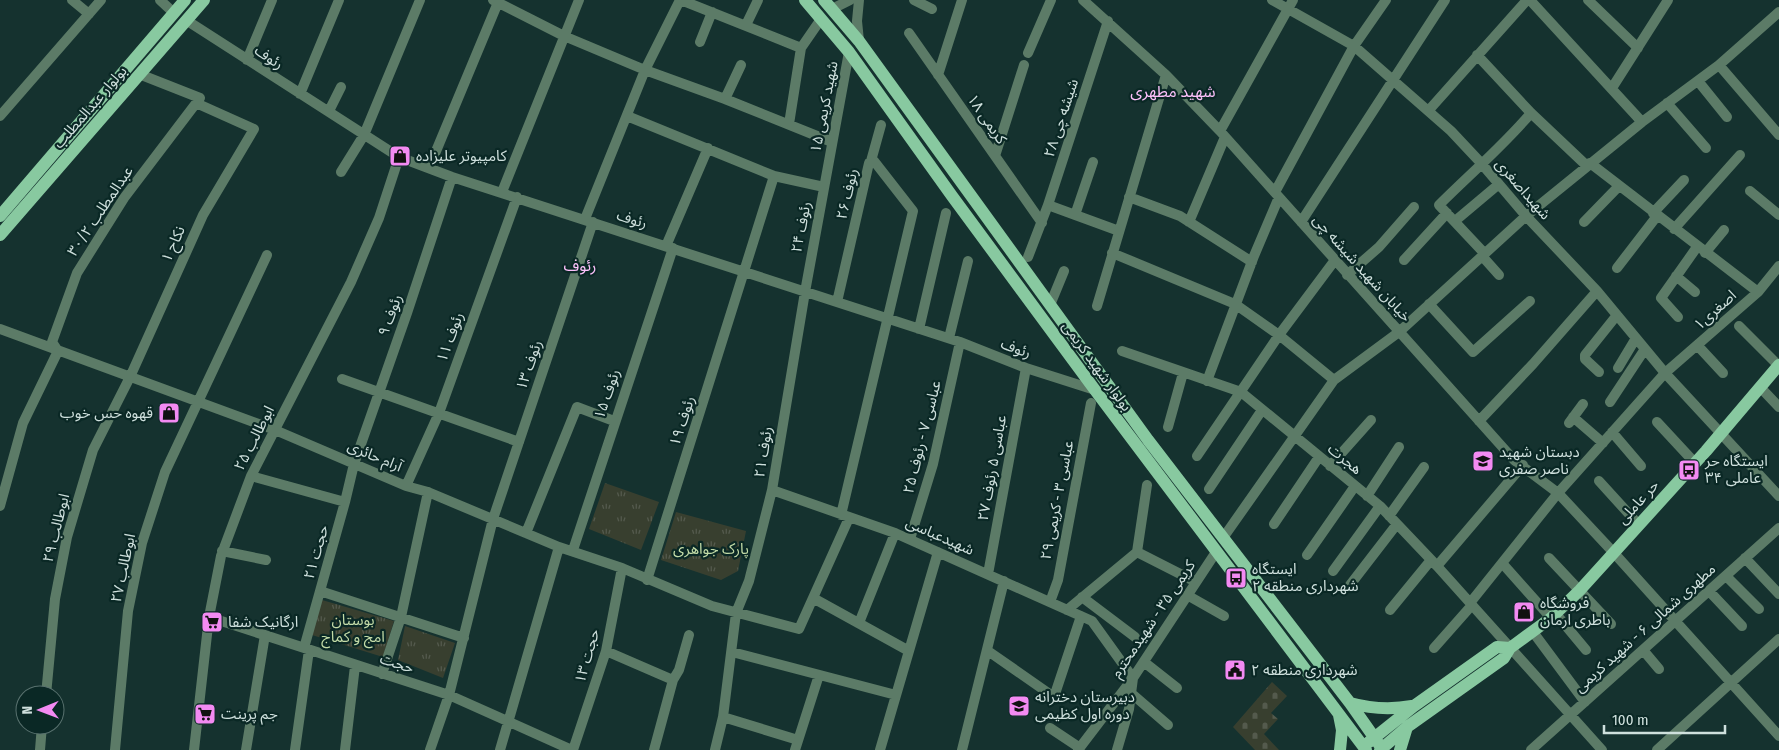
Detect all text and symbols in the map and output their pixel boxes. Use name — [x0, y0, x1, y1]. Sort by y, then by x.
street label: رئوف — [251, 41, 287, 73]
street label: شهید کریمی ۱۵ — [806, 59, 842, 154]
street label: بولوار عبدالمطلب — [49, 62, 131, 152]
street label: شیشه چی ۲۸ — [1040, 76, 1083, 160]
district label: شهید مطهری — [1130, 82, 1216, 101]
street label: کریمی ۱۸ — [963, 91, 1011, 148]
shop icon: کامپیوتر علیزاده — [388, 144, 412, 168]
place label: کامپیوتر علیزاده — [416, 147, 507, 166]
street label: شهیداصغری — [1492, 155, 1555, 223]
street label: عبدالمطلب ۳۰/۲ — [63, 162, 137, 259]
street label: رئوف ۲۶ — [832, 167, 862, 221]
street label: رئوف ۲۴ — [787, 200, 815, 254]
street label: رئوف — [615, 206, 649, 232]
street label: خیابان شهید شیشه چی — [1308, 211, 1415, 326]
street label: نکاح ۱ — [157, 223, 192, 266]
district label: رئوف — [564, 256, 596, 275]
street label: اصغری۱ — [1690, 286, 1740, 334]
street label: رئوف ۹ — [374, 292, 406, 338]
street label: رئوف ۱۱ — [433, 310, 467, 364]
street label: بولوار شهید کریمی — [1058, 317, 1136, 415]
street label: رئوف — [998, 334, 1034, 362]
street label: رئوف ۱۳ — [512, 338, 546, 392]
street label: رئوف ۱۵ — [590, 367, 624, 421]
street label: عباسی ۷ - رئوف ۲۵ — [899, 378, 945, 496]
street label: رئوف ۱۹ — [665, 394, 699, 448]
shop icon: قهوه حس خوب — [157, 401, 181, 425]
street label: ابوطالب ۲۵ — [230, 403, 278, 473]
place label: قهوه حس خوب — [60, 404, 153, 422]
street label: عباسی ۵ رئوف ۲۷ — [974, 413, 1010, 522]
street label: رئوف ۲۱ — [750, 425, 776, 479]
street label: آرام حائری — [344, 436, 406, 478]
street label: عباسی ۳ - کریمی ۲۹ — [1037, 438, 1077, 561]
street label: هجرت — [1324, 440, 1366, 478]
place label: دبستان شهید ناصر صفری — [1499, 443, 1580, 478]
school or university icon: دبستان شهید ناصر صفری — [1471, 449, 1495, 473]
place label: ایستگاه حر عاملی ۳۴ — [1704, 452, 1768, 487]
bus stop icon: ایستگاه حر عاملی ۳۴ — [1677, 458, 1701, 482]
street label: حر عاملی — [1613, 476, 1663, 528]
street label: ابوطالب ۲۹ — [39, 492, 73, 564]
street label: شهیدعباسی — [903, 513, 977, 559]
street label: حجت ۲۱ — [300, 523, 332, 581]
street label: ابوطالب ۲۷ — [107, 532, 139, 604]
park label: پارک جواهری — [673, 540, 749, 559]
street label: کریمی ۳۵ - شهیدمحترم — [1107, 556, 1201, 682]
place label: ایستگاه شهرداری منطقه ۲ — [1252, 560, 1359, 595]
street label: مطهری شمالی ۶ - شهید کریمی — [1571, 560, 1719, 696]
bus stop icon: ایستگاه شهرداری منطقه ۲ — [1224, 566, 1248, 590]
place label: فروشگاه باطری ارمان — [1540, 594, 1610, 629]
shop icon: فروشگاه باطری ارمان — [1512, 600, 1536, 624]
supermarket icon: ارگانیک شفا — [200, 610, 224, 634]
park label: بوستان امج و کماج — [321, 611, 385, 649]
place label: ارگانیک شفا — [228, 613, 298, 631]
street label: حجت ۱۳ — [571, 627, 603, 685]
street label: حجت — [378, 649, 416, 677]
public building icon: شهرداری منطقه ۲ — [1223, 658, 1247, 682]
place label: شهرداری منطقه ۲ — [1251, 661, 1358, 679]
north arrow — [15, 685, 65, 735]
place label: دبیرستان دخترانه دوره اول کظیمی — [1035, 688, 1135, 723]
school or university icon: دبیرستان دخترانه دوره اول کظیمی — [1007, 694, 1031, 718]
supermarket icon: جم پرینت — [193, 702, 217, 726]
scale bar — [1604, 702, 1725, 734]
place label: جم پرینت — [221, 705, 278, 725]
text: N — [19, 706, 36, 715]
text: 100 m — [1612, 711, 1649, 729]

